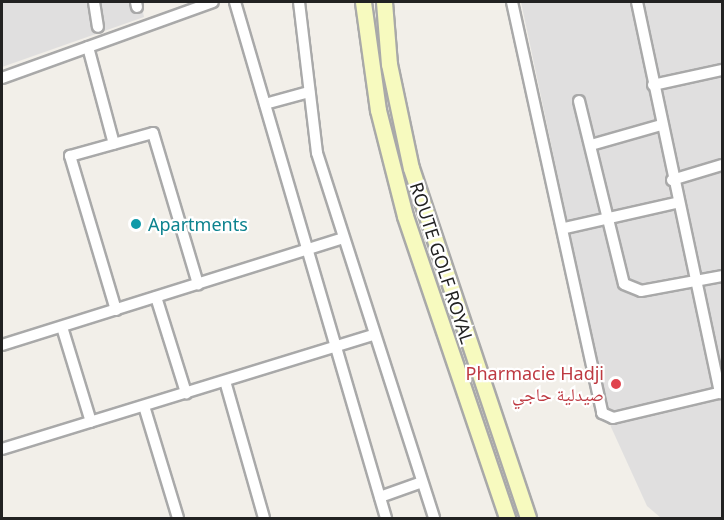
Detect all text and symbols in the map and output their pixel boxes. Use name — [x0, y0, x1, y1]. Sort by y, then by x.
street label: ROUTE GOLF ROYAL — [406, 179, 478, 347]
place label: Apartments — [148, 213, 248, 235]
marker: Apartments — [129, 217, 143, 231]
place label: Pharmacie Hadji صيدلية حاجي — [466, 363, 604, 406]
marker: Pharmacie Hadji صيدلية حاجي — [609, 377, 623, 391]

